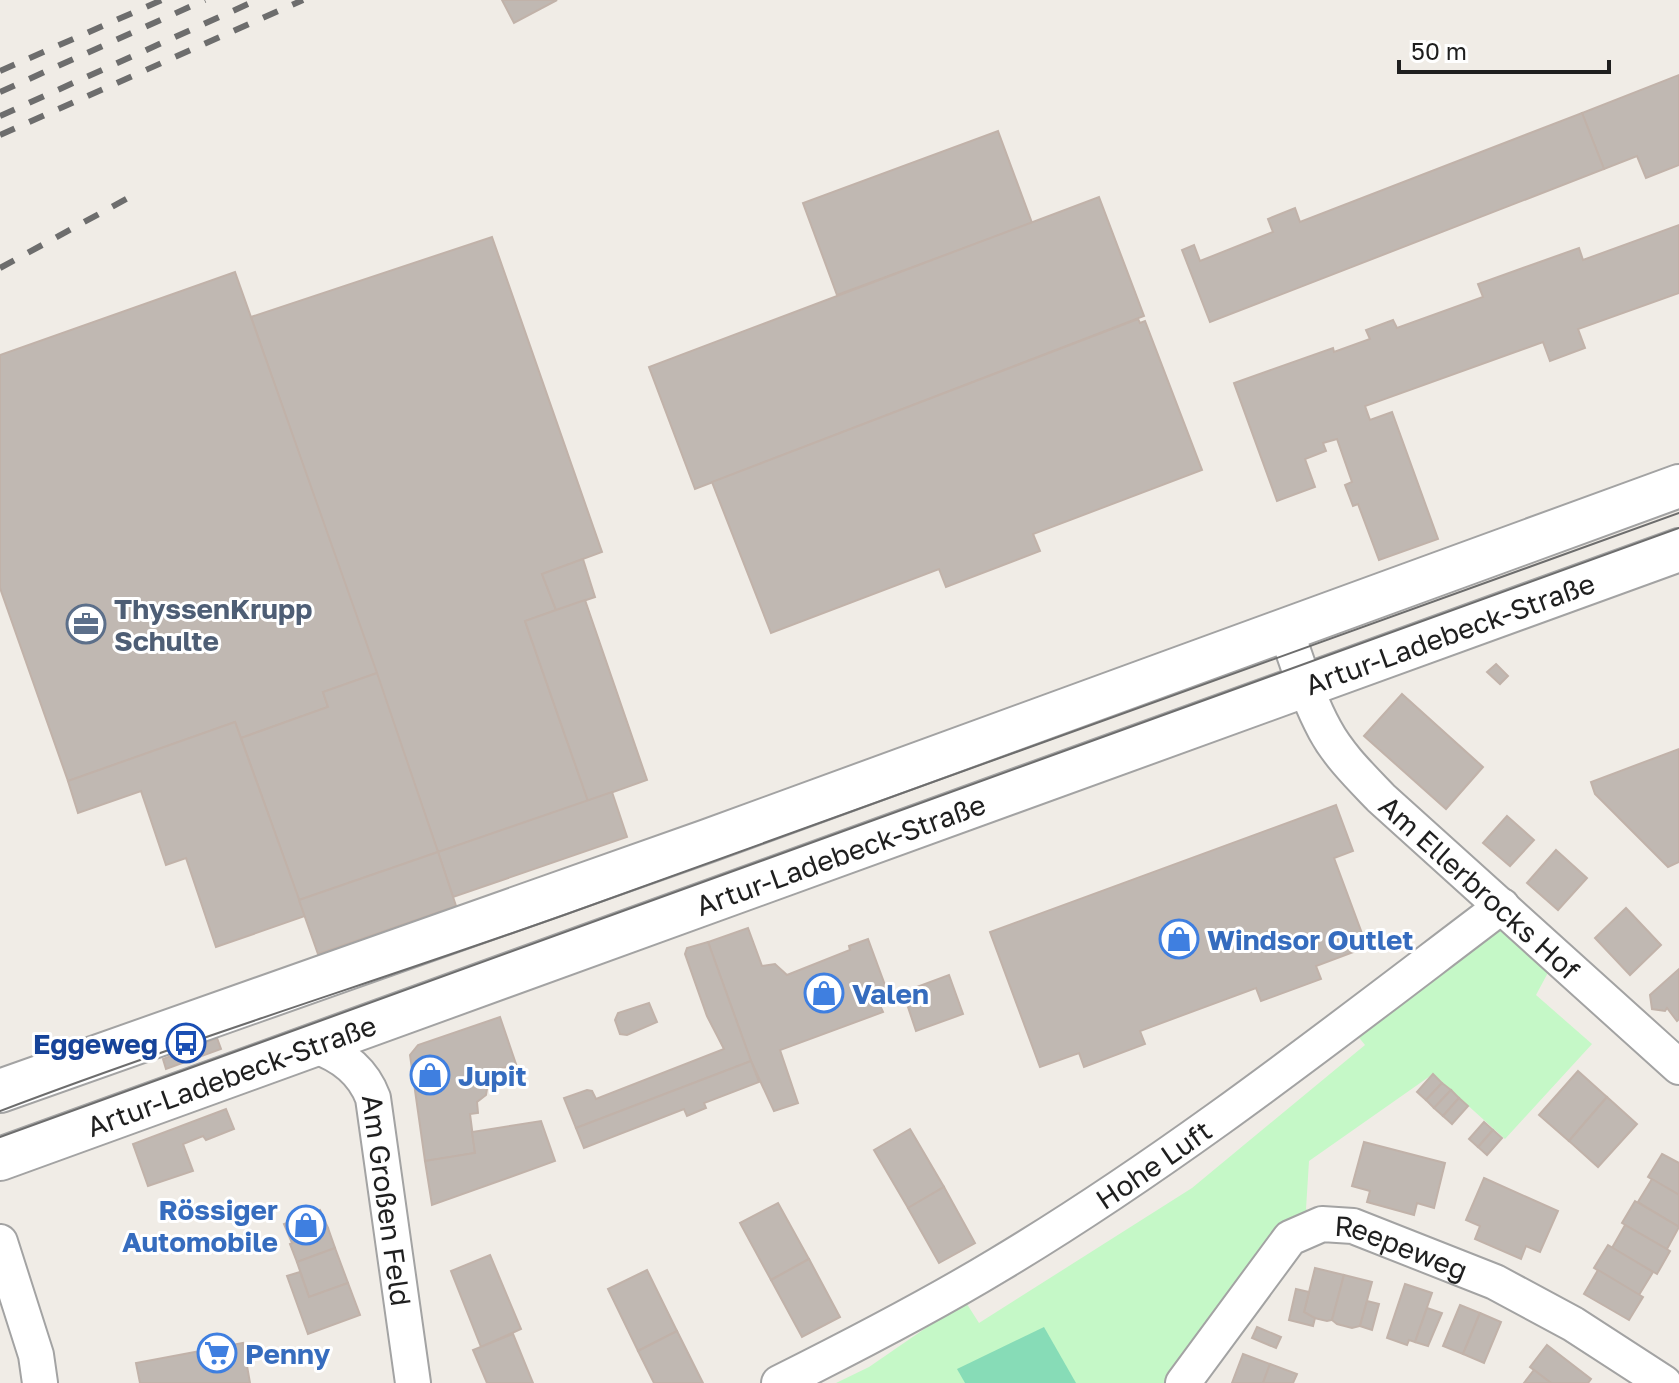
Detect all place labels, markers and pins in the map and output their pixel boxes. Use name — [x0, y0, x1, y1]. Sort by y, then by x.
place label: ThyssenKrupp Schulte — [114, 592, 312, 657]
office icon: ThyssenKrupp Schulte — [65, 603, 107, 645]
shop icon: Windsor Outlet — [1158, 918, 1200, 960]
place label: Windsor Outlet — [1207, 923, 1413, 956]
shop icon: Valen — [803, 972, 845, 1014]
place label: Valen — [852, 977, 929, 1010]
bus stop icon: Eggeweg — [165, 1022, 207, 1064]
place label: Eggeweg — [33, 1027, 158, 1060]
shop icon: Jupit — [409, 1054, 451, 1096]
place label: Jupit — [458, 1059, 527, 1092]
place label: Rössiger Automobile — [122, 1193, 278, 1258]
shop icon: Rössiger Automobile — [285, 1204, 327, 1246]
supermarket icon: Penny — [196, 1332, 238, 1374]
place label: Penny — [245, 1337, 330, 1370]

